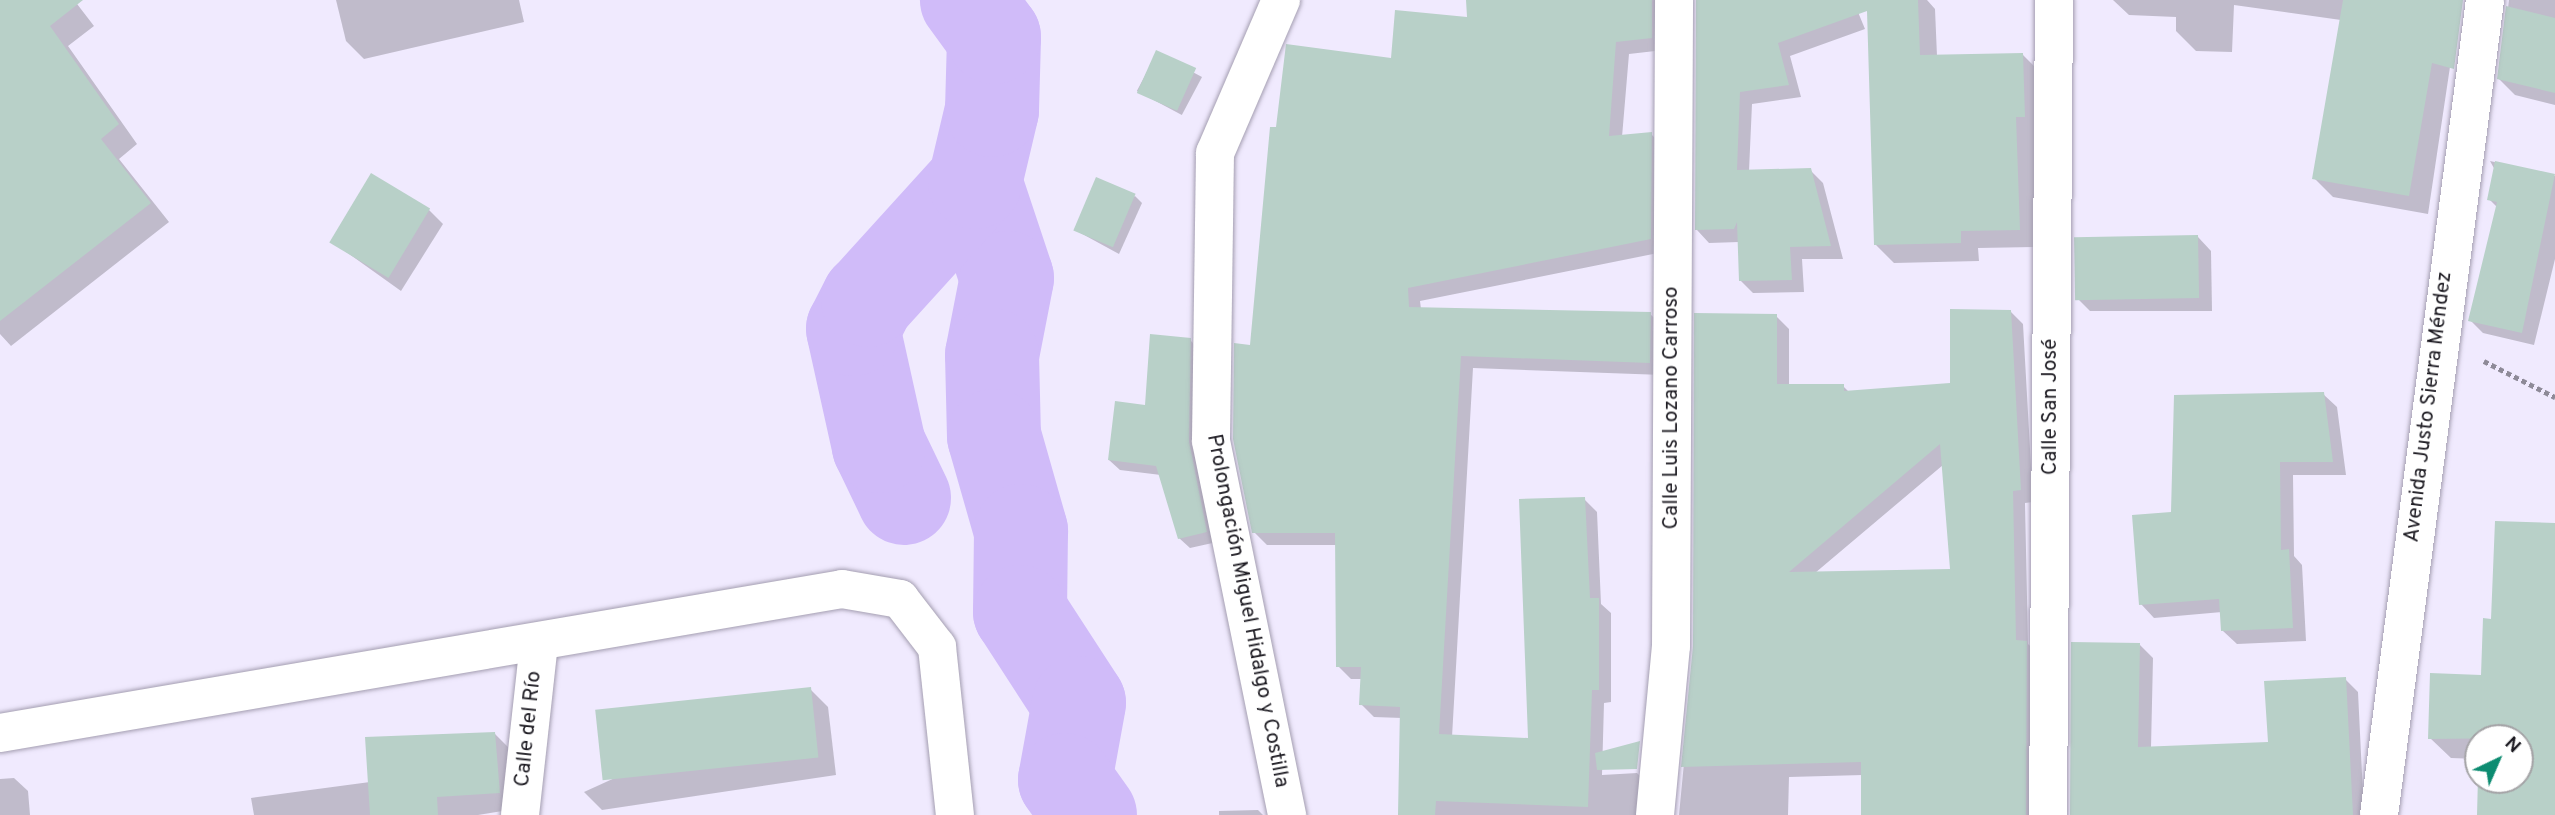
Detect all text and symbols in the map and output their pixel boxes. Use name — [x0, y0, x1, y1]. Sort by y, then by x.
street label: Avenida Justo Sierra Méndez — [2400, 270, 2458, 544]
street label: Calle Luis Lozano Carroso — [1659, 287, 1685, 529]
street label: Calle San José — [2038, 339, 2064, 475]
street label: Prolongación Miguel Hidalgo y Costilla — [1200, 432, 1294, 790]
street label: Calle del Río — [510, 670, 548, 788]
north arrow — [2464, 724, 2534, 794]
text: N — [2499, 732, 2525, 759]

